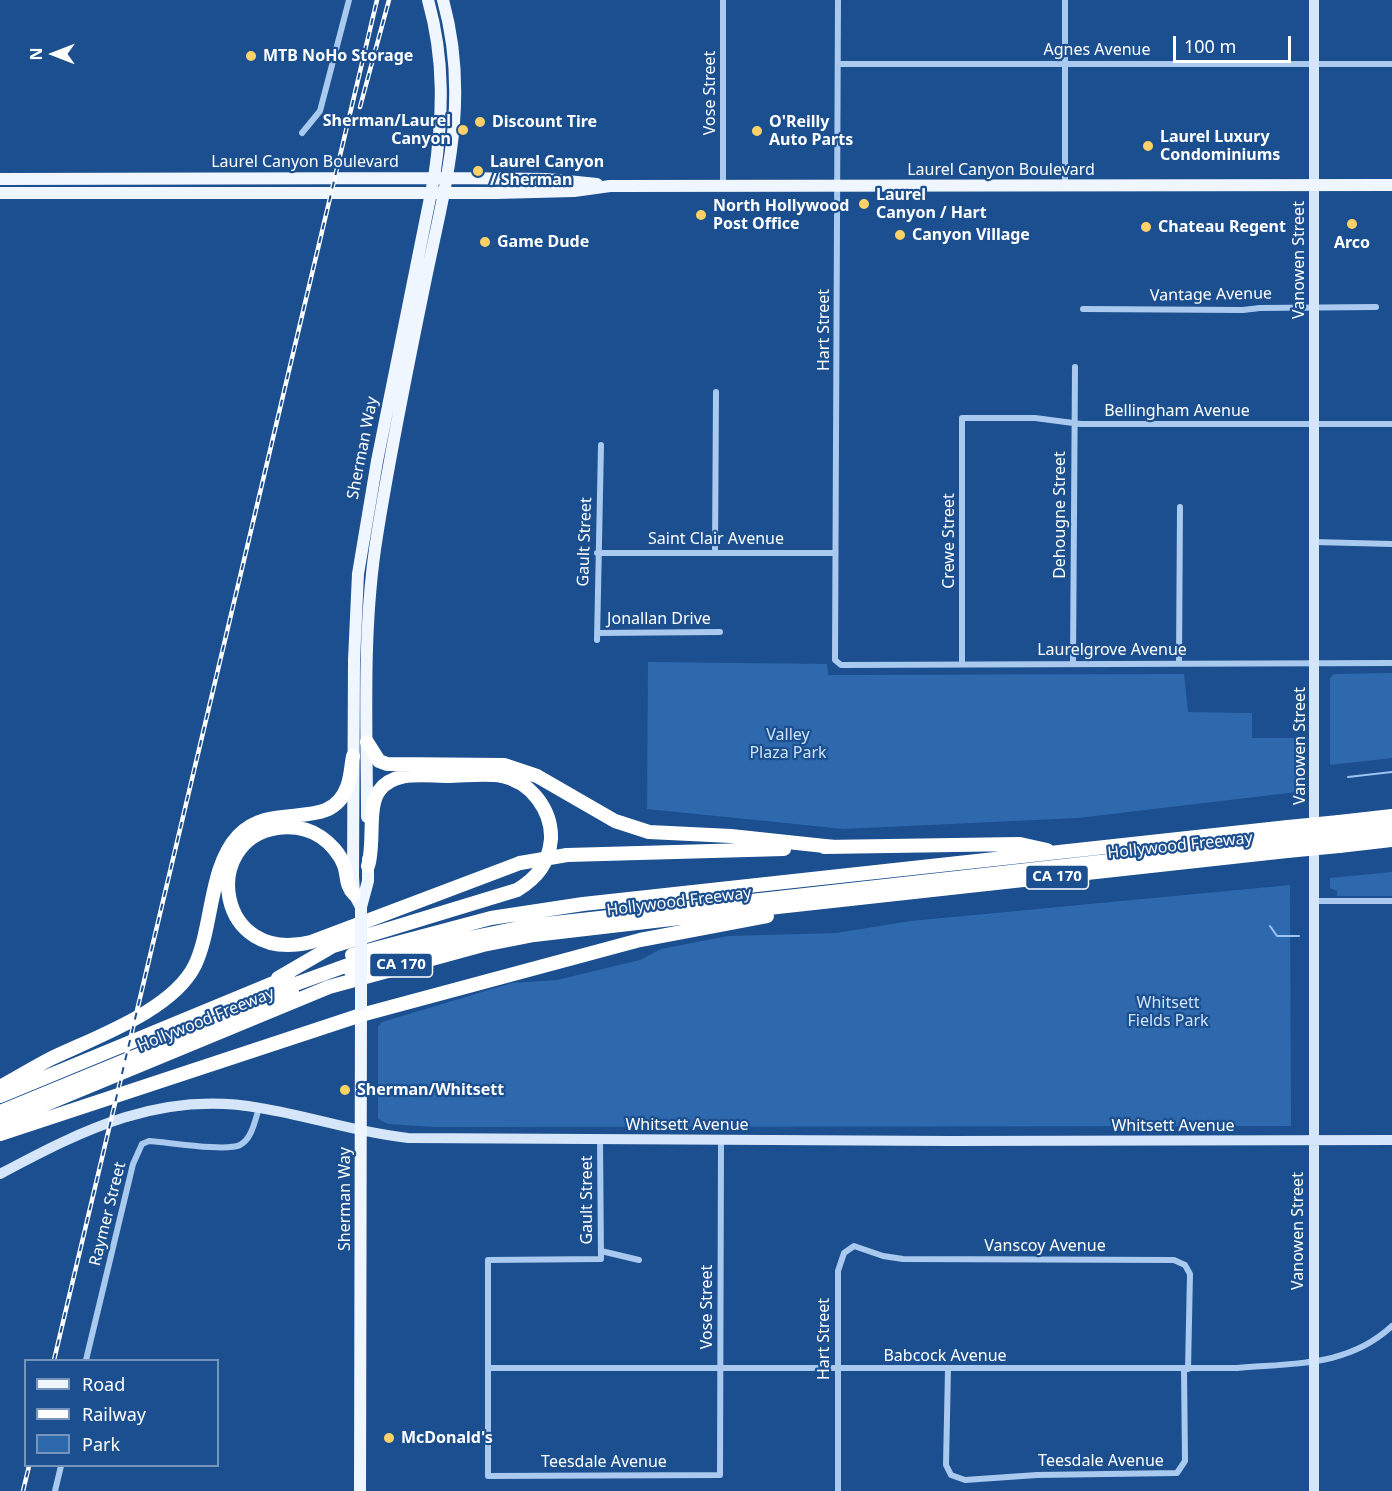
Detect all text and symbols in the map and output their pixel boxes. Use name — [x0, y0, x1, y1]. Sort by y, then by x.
north arrow — [24, 24, 84, 84]
scale bar — [1176, 24, 1294, 62]
text: 100 m — [1184, 34, 1236, 58]
street label: Agnes Avenue — [1044, 40, 1150, 60]
place label: MTB NoHo Storage — [263, 46, 413, 66]
text: N — [25, 48, 47, 61]
marker: MTB NoHo Storage — [244, 49, 258, 63]
street label: Vose Street — [700, 51, 720, 135]
place label: Sherman/Laurel Canyon — [323, 111, 451, 149]
place label: Discount Tire — [492, 112, 597, 132]
place label: O'Reilly Auto Parts — [769, 112, 853, 150]
marker: Discount Tire — [473, 115, 487, 129]
marker: Sherman/Laurel Canyon — [456, 123, 470, 137]
marker: O'Reilly Auto Parts — [750, 124, 764, 138]
place label: Laurel Luxury Condominiums — [1160, 127, 1280, 165]
marker: Laurel Luxury Condominiums — [1141, 139, 1155, 153]
street label: Laurel Canyon Boulevard — [211, 152, 399, 172]
place label: Laurel Canyon / Sherman — [490, 152, 604, 190]
street label: Laurel Canyon Boulevard — [907, 160, 1095, 180]
marker: Laurel Canyon / Sherman — [471, 164, 485, 178]
place label: Laurel Canyon / Hart — [876, 185, 987, 223]
place label: North Hollywood Post Office — [713, 196, 849, 234]
marker: Laurel Canyon / Hart — [857, 197, 871, 211]
street label: Vanowen Street — [1289, 201, 1309, 319]
marker: North Hollywood Post Office — [694, 208, 708, 222]
place label: Chateau Regent — [1158, 217, 1286, 237]
marker: Arco — [1345, 217, 1359, 231]
marker: Chateau Regent — [1139, 220, 1153, 234]
place label: Canyon Village — [912, 225, 1030, 245]
marker: Canyon Village — [893, 228, 907, 242]
place label: Game Dude — [497, 232, 589, 252]
place label: Arco — [1334, 233, 1370, 253]
marker: Game Dude — [478, 235, 492, 249]
street label: Vantage Avenue — [1150, 284, 1272, 306]
street label: Hart Street — [814, 289, 834, 371]
street label: Sherman Way — [344, 395, 382, 501]
street label: Bellingham Avenue — [1104, 401, 1250, 421]
street label: Dehougne Street — [1050, 451, 1070, 579]
street label: Crewe Street — [939, 493, 959, 589]
street label: Gault Street — [574, 497, 596, 587]
street label: Saint Clair Avenue — [648, 529, 784, 549]
street label: Jonallan Drive — [607, 609, 711, 629]
street label: Laurelgrove Avenue — [1037, 640, 1187, 660]
street label: Vanowen Street — [1290, 687, 1310, 805]
park label: Valley Plaza Park — [749, 725, 827, 763]
street label: Hollywood Freeway — [1106, 829, 1254, 863]
road number: CA 170 — [1026, 865, 1088, 889]
street label: Hollywood Freeway — [605, 884, 753, 920]
road number: CA 170 — [370, 953, 432, 977]
street label: Hollywood Freeway — [135, 984, 277, 1056]
park label: Whitsett Fields Park — [1127, 993, 1209, 1031]
place label: Sherman/Whitsett — [357, 1080, 504, 1100]
marker: Sherman/Whitsett — [338, 1083, 352, 1097]
street label: Whitsett Avenue — [625, 1115, 749, 1135]
street label: Whitsett Avenue — [1111, 1116, 1235, 1136]
street label: Sherman Way — [335, 1147, 355, 1251]
street label: Gault Street — [577, 1155, 597, 1245]
street label: Raymer Street — [86, 1160, 130, 1268]
street label: Vanowen Street — [1288, 1172, 1308, 1290]
street label: Vanscoy Avenue — [984, 1236, 1106, 1256]
street label: Vose Street — [697, 1265, 717, 1349]
street label: Hart Street — [814, 1298, 834, 1380]
street label: Babcock Avenue — [883, 1346, 1007, 1366]
legend — [24, 1359, 219, 1467]
text: Road — [82, 1372, 125, 1396]
text: Railway — [82, 1402, 146, 1426]
place label: McDonald's — [401, 1428, 493, 1448]
marker: McDonald's — [382, 1431, 396, 1445]
text: Park — [82, 1432, 120, 1456]
street label: Teesdale Avenue — [1038, 1451, 1164, 1471]
street label: Teesdale Avenue — [541, 1452, 667, 1472]

